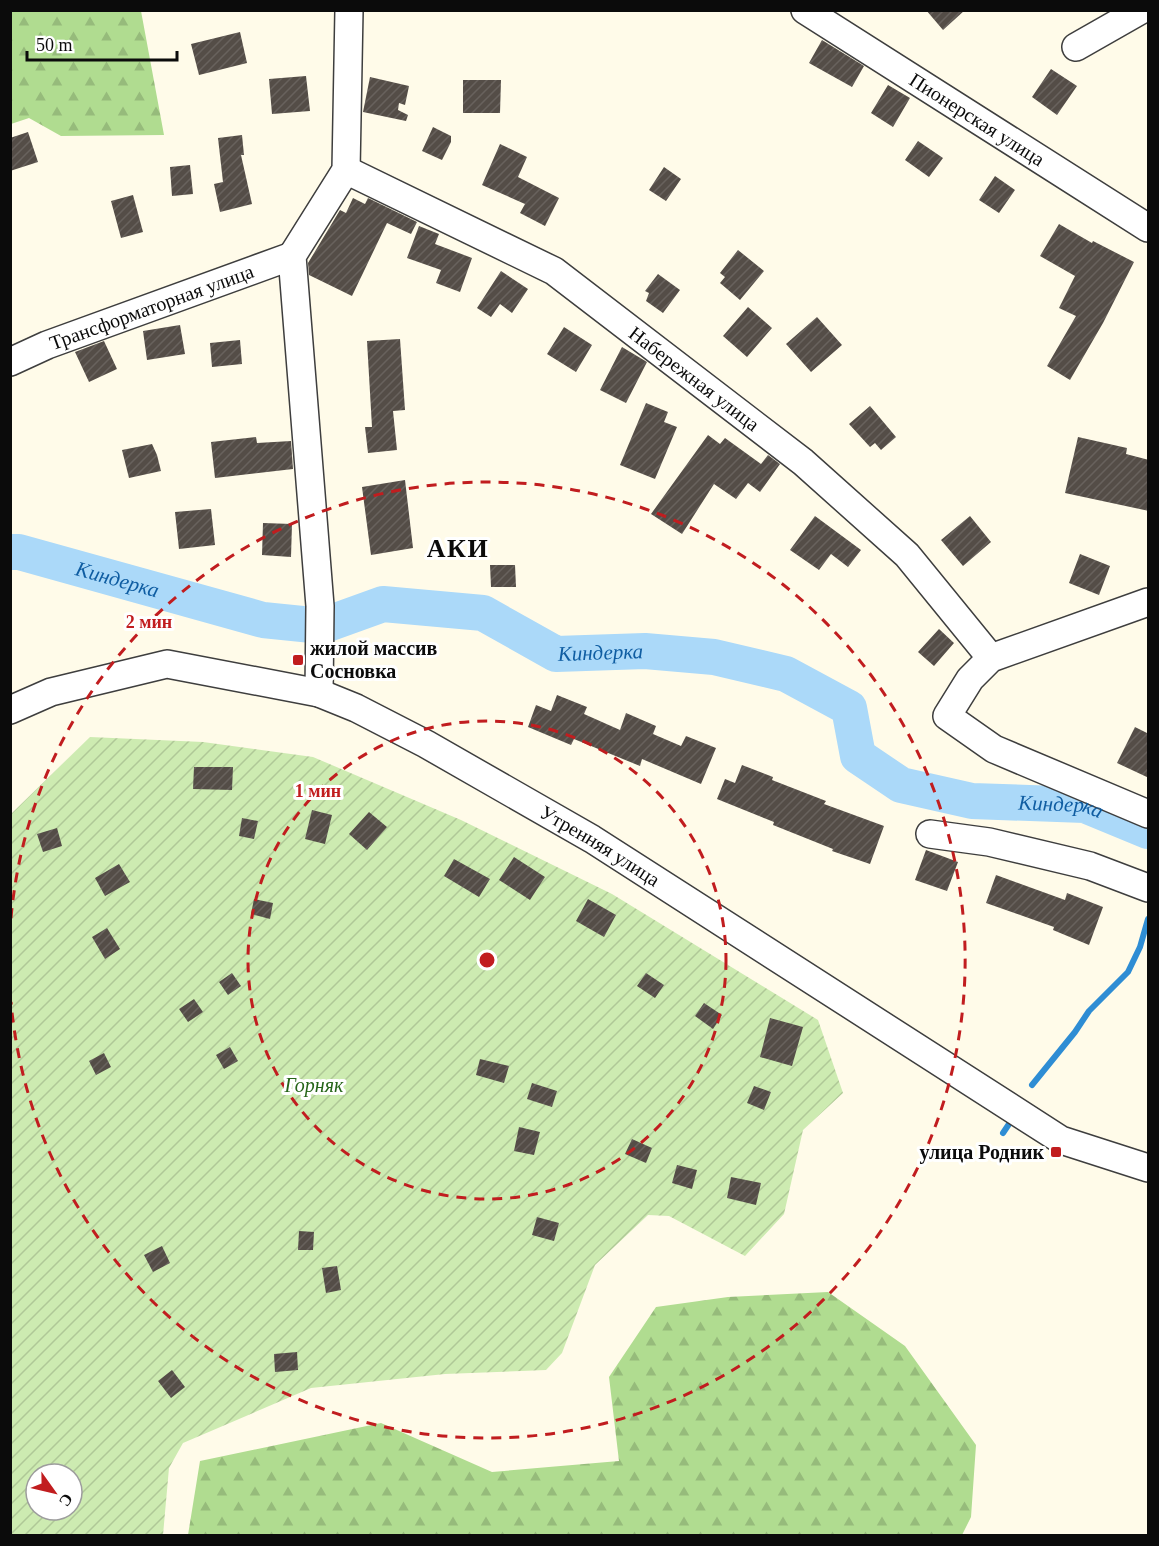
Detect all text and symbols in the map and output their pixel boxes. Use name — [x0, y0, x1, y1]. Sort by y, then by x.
scale bar — [27, 24, 177, 62]
text: 50 m — [36, 35, 73, 55]
street label: Пионерская улица — [906, 68, 1049, 170]
street label: Трансформаторная улица — [47, 260, 257, 354]
street label: Набережная улица — [625, 322, 764, 435]
district label: АКИ — [427, 534, 489, 563]
water label: Киндерка — [72, 556, 162, 602]
text: 2 мин — [126, 612, 172, 632]
place label: жилой массив Сосновка — [310, 637, 438, 682]
water label: Киндерка — [556, 639, 643, 666]
marker: жилой массив Сосновка — [291, 653, 305, 667]
text: 1 мин — [295, 781, 341, 801]
water label: Киндерка — [1017, 791, 1107, 823]
street label: Утренняя улица — [536, 801, 664, 891]
centre of rings — [477, 950, 497, 970]
park label: Горняк — [284, 1074, 344, 1097]
place label: улица Родник — [919, 1141, 1044, 1164]
marker: улица Родник — [1049, 1145, 1063, 1159]
north arrow — [24, 1462, 84, 1522]
text: С — [56, 1491, 76, 1510]

